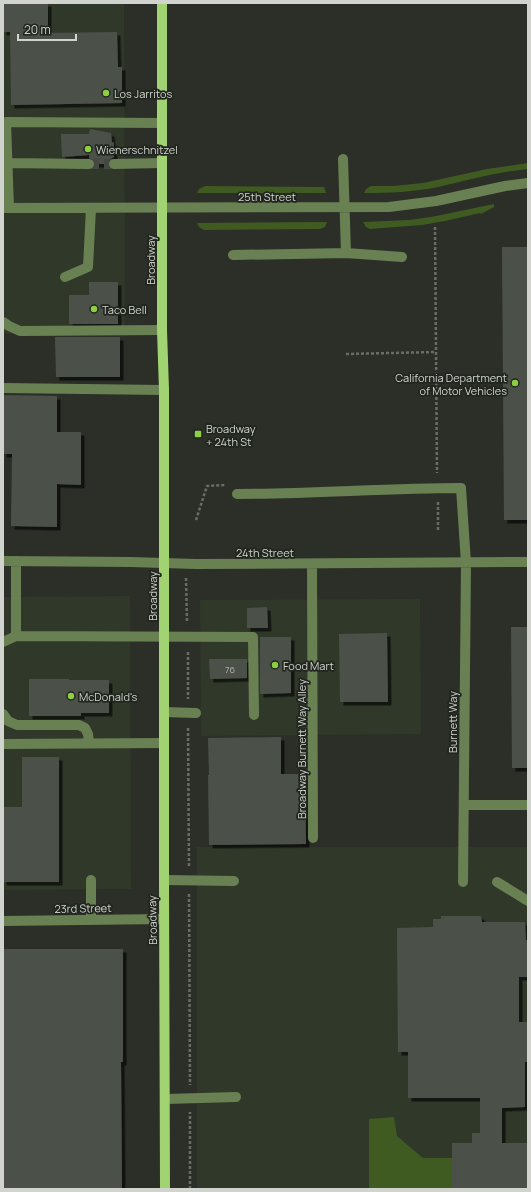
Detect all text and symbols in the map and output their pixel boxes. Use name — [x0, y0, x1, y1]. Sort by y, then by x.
scale bar — [18, 16, 76, 42]
text: 20 m — [24, 21, 51, 38]
place label: Los Jarritos — [114, 86, 172, 101]
marker: Los Jarritos — [101, 88, 111, 98]
place label: Wienerschnitzel — [96, 142, 178, 157]
marker: Wienerschnitzel — [83, 144, 93, 154]
street label: 25th Street — [238, 189, 296, 204]
street label: Broadway — [143, 235, 158, 285]
place label: Taco Bell — [102, 302, 147, 317]
marker: Taco Bell — [89, 304, 99, 314]
place label: California Department of Motor Vehicles — [395, 370, 507, 398]
marker: California Department of Motor Vehicles — [510, 378, 520, 388]
place label: Broadway + 24th St — [206, 421, 256, 449]
marker: Broadway + 24th St — [193, 429, 203, 439]
street label: 24th Street — [236, 545, 294, 560]
street label: Broadway — [145, 571, 160, 621]
place label: Food Mart — [283, 658, 334, 673]
marker: Food Mart — [270, 660, 280, 670]
house number: 76 — [225, 663, 235, 676]
street label: Broadway Burnett Way Alley — [294, 679, 309, 819]
place label: McDonald's — [79, 689, 137, 704]
marker: McDonald's — [66, 691, 76, 701]
street label: Burnett Way — [445, 691, 460, 753]
street label: Broadway — [144, 895, 160, 945]
street label: 23rd Street — [54, 900, 112, 916]

